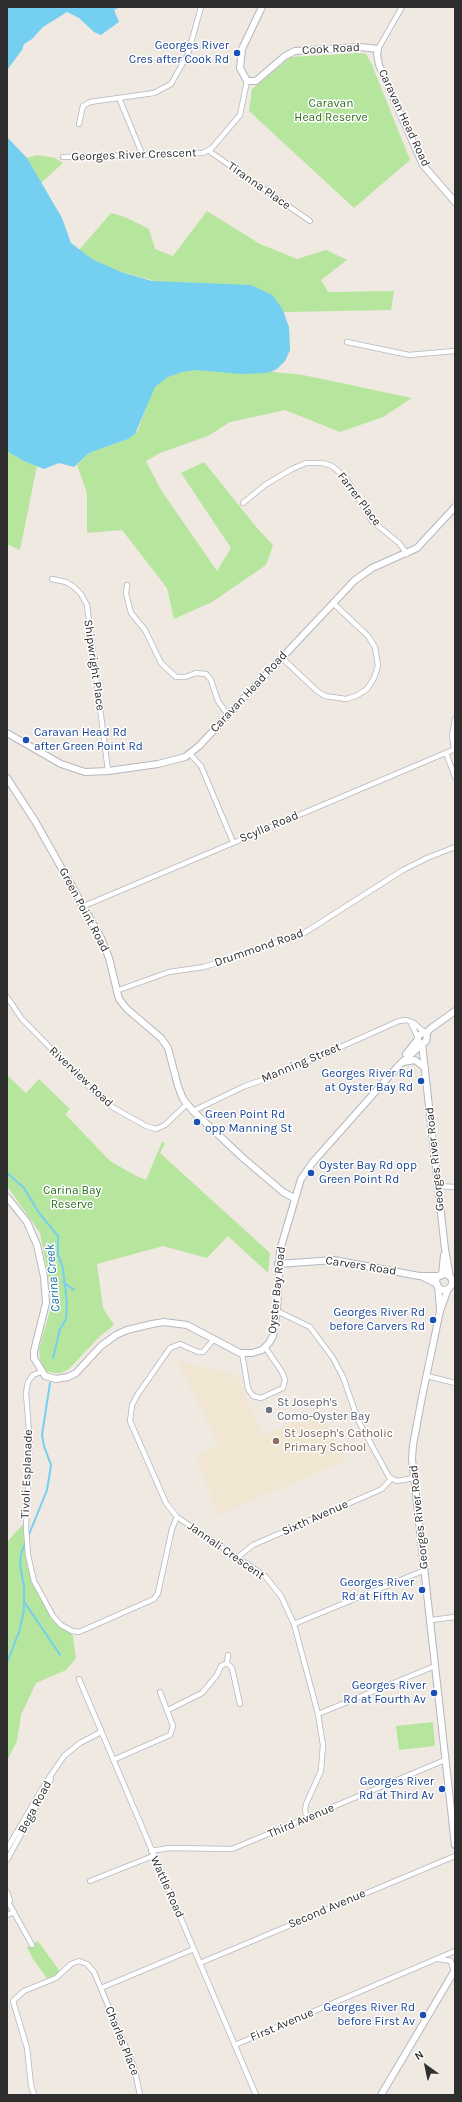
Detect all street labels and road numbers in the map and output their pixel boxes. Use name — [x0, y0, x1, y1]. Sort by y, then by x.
street label: Cook Road — [302, 40, 360, 58]
street label: Caravan Head Road — [375, 67, 433, 169]
street label: Georges River Crescent — [71, 146, 197, 164]
street label: Tiranna Place — [225, 159, 293, 213]
street label: Farrer Place — [334, 469, 384, 529]
street label: Shipwright Place — [80, 618, 108, 712]
street label: Caravan Head Road — [208, 648, 290, 736]
street label: Scylla Road — [237, 808, 301, 846]
street label: Green Point Road — [56, 865, 112, 955]
street label: Drummond Road — [213, 926, 305, 970]
street label: Manning Street — [259, 1040, 343, 1086]
street label: Riverview Road — [46, 1044, 116, 1110]
street label: Georges River Road — [422, 1106, 448, 1212]
street label: Oyster Bay Road — [265, 1246, 289, 1334]
street label: Carvers Road — [325, 1253, 397, 1279]
street label: Tivoli Esplanade — [18, 1429, 36, 1519]
street label: Georges River Road — [406, 1464, 432, 1570]
street label: Sixth Avenue — [280, 1497, 350, 1539]
street label: Jannali Crescent — [185, 1519, 267, 1583]
street label: Bega Road — [15, 1778, 55, 1836]
street label: Third Avenue — [266, 1801, 336, 1841]
street label: Wattle Road — [147, 1854, 187, 1920]
street label: Second Avenue — [286, 1886, 368, 1932]
street label: Charles Place — [102, 2004, 142, 2078]
street label: First Avenue — [248, 2005, 316, 2045]

